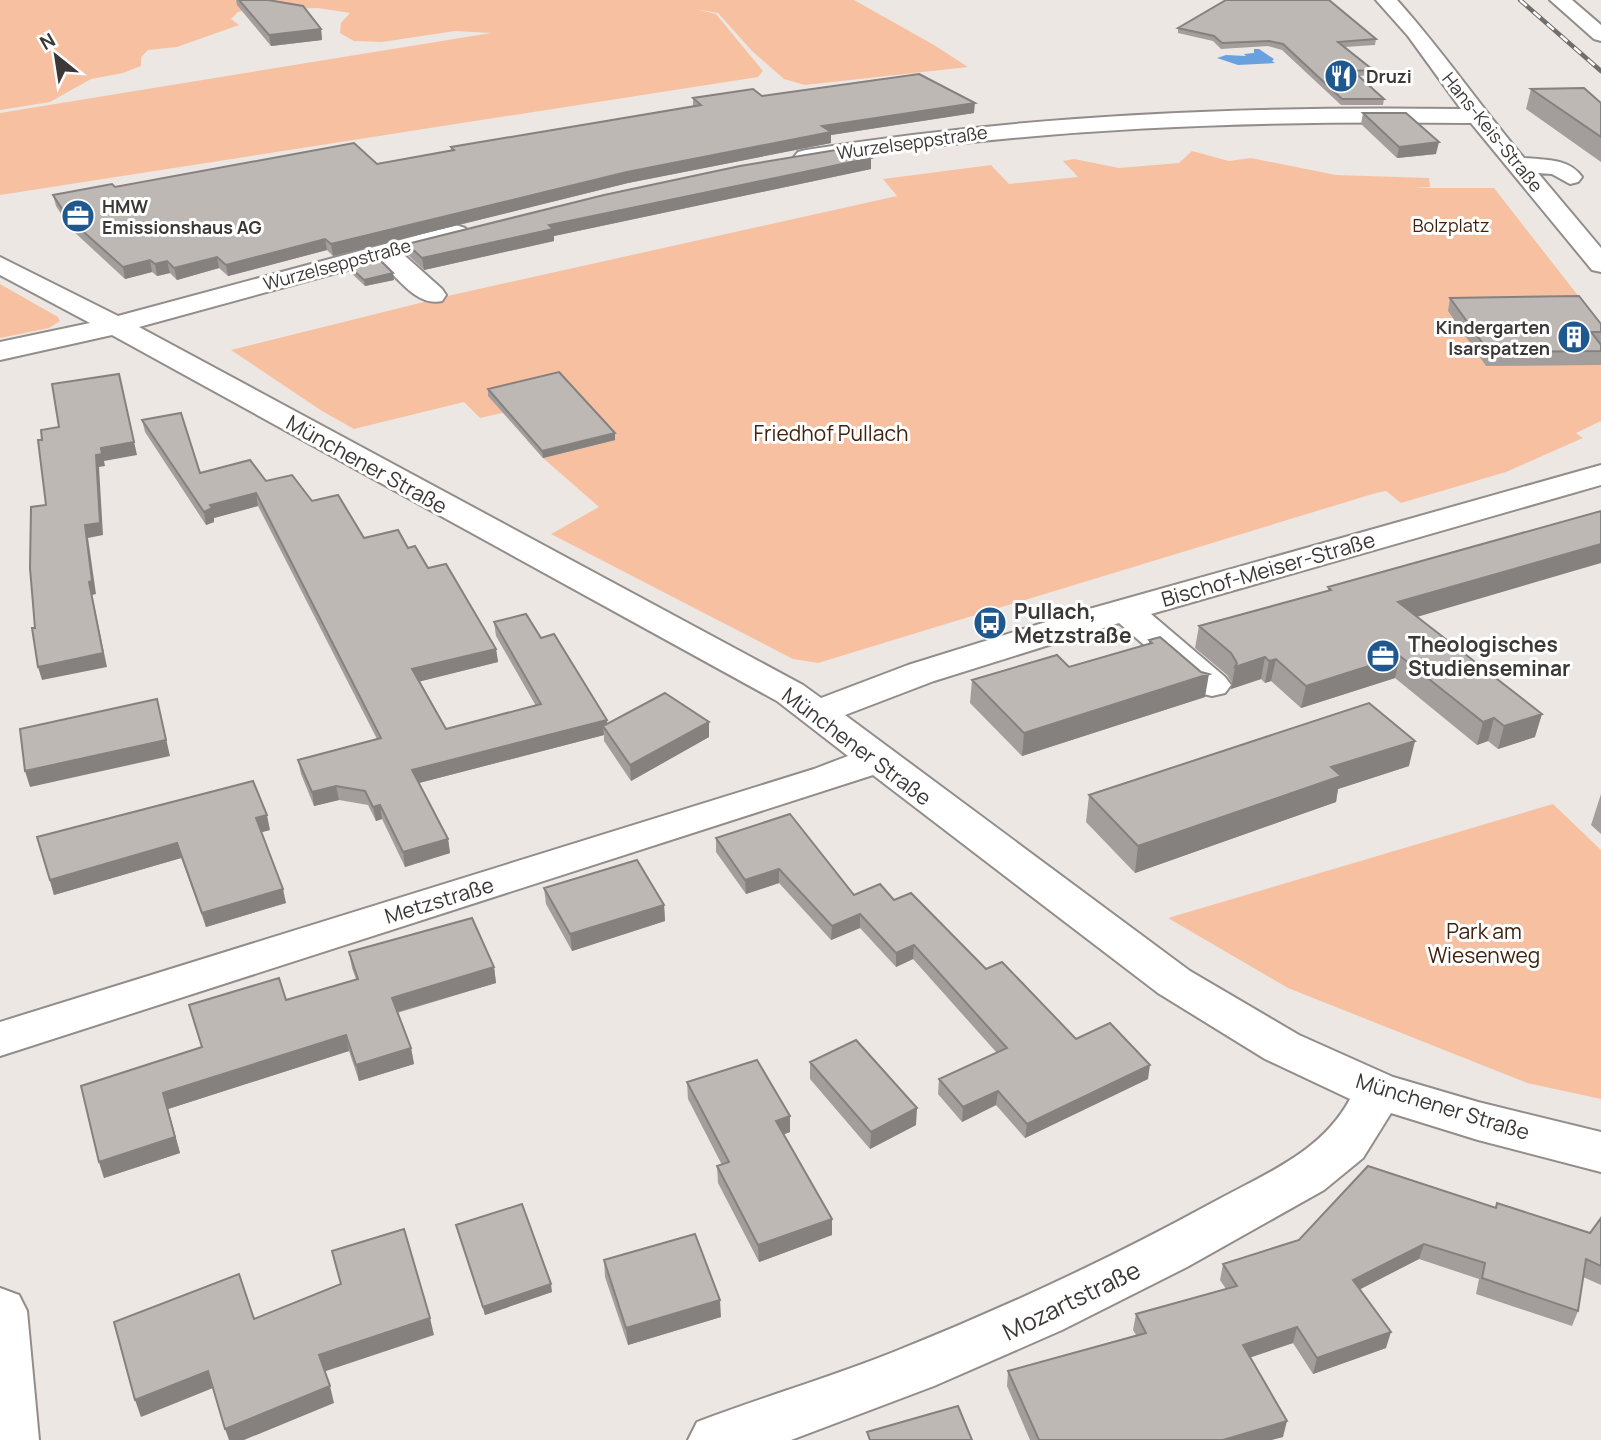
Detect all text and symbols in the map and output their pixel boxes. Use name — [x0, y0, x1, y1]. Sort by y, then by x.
north arrow — [21, 21, 91, 91]
text: N — [35, 27, 60, 56]
restaurant icon: Druzi — [1322, 57, 1360, 95]
place label: Druzi — [1366, 64, 1412, 88]
street label: Hans-Keis-Straße — [1437, 67, 1549, 197]
street label: Wurzelseppstraße — [835, 120, 989, 164]
place label: HMW Emissionshaus AG — [102, 194, 262, 239]
office icon: HMW Emissionshaus AG — [59, 197, 97, 235]
park label: Bolzplatz — [1412, 213, 1490, 237]
street label: Wurzelseppstraße — [260, 233, 414, 295]
place label: Kindergarten Isarspatzen — [1436, 315, 1550, 360]
building icon: Kindergarten Isarspatzen — [1555, 318, 1593, 356]
street label: Münchener Straße — [281, 408, 453, 520]
park label: Friedhof Pullach — [753, 419, 909, 447]
street label: Bischof-Meiser-Straße — [1158, 525, 1378, 613]
place label: Pullach, Metzstraße — [1014, 597, 1132, 649]
bus stop icon: Pullach, Metzstraße — [971, 604, 1009, 642]
place label: Theologisches Studienseminar — [1408, 630, 1570, 682]
office icon: Theologisches Studienseminar — [1364, 637, 1402, 675]
street label: Münchener Straße — [777, 681, 937, 811]
street label: Metzstraße — [381, 870, 497, 930]
park label: Park am Wiesenweg — [1428, 917, 1540, 969]
street label: Münchener Straße — [1353, 1066, 1533, 1146]
street label: Mozartstraße — [997, 1252, 1145, 1348]

